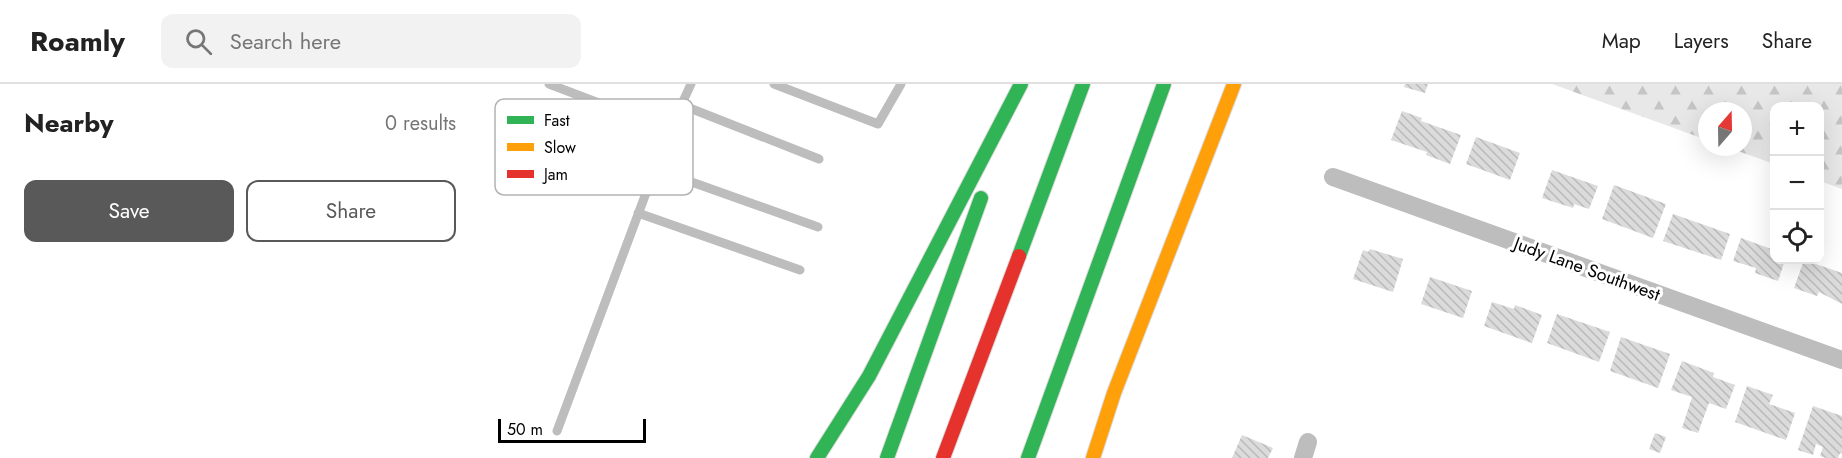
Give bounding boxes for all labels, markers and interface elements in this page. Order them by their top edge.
search box [161,14,581,68]
text: Roamly [30,21,125,62]
icon: search [182,25,215,58]
text: Search here [230,25,341,57]
text: Map [1602,26,1641,56]
text: Layers [1674,26,1729,56]
text: Share [1762,26,1812,56]
legend [495,99,693,195]
north arrow [1698,102,1752,156]
map controls [1770,102,1824,264]
button: + [1770,102,1824,156]
text: Nearby [24,104,113,142]
text: 0 results [385,109,456,138]
text: Fast [544,109,570,132]
text: Slow [544,136,576,159]
button: − [1770,156,1824,210]
text: Jam [542,163,568,186]
button: Save [24,180,234,242]
button: Share [246,180,456,242]
button: locate [1770,210,1824,264]
street label: Judy Lane Southwest [1508,230,1664,308]
scale bar [498,416,646,444]
text: 50 m [507,418,543,441]

